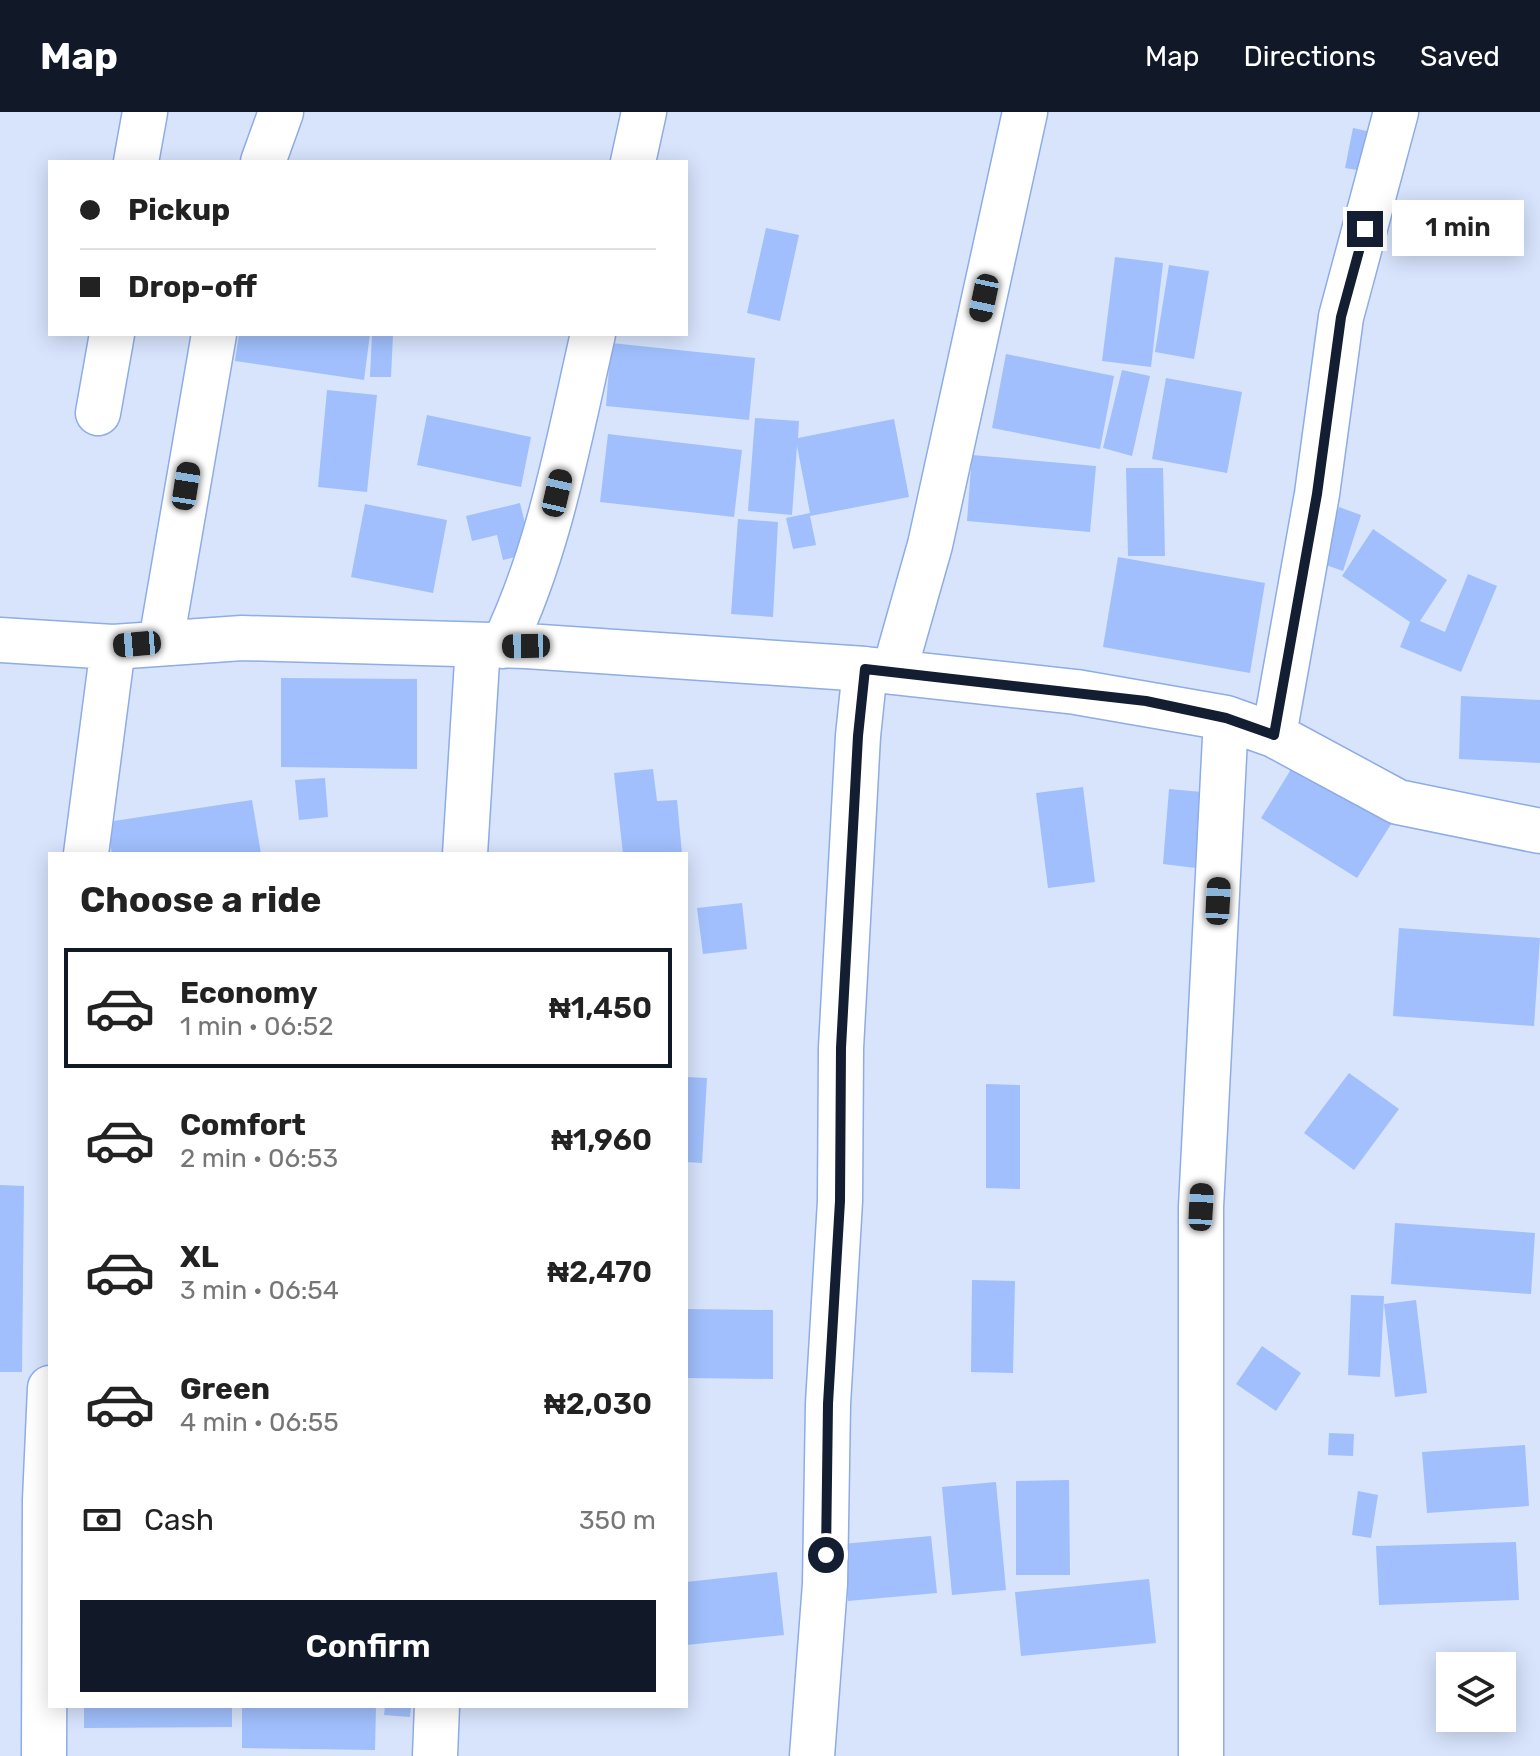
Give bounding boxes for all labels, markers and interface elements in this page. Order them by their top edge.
text: Map [40,33,118,79]
text: Map [1145,40,1199,73]
text: Directions [1243,40,1376,73]
text: Saved [1420,40,1500,73]
text: Pickup [128,192,230,228]
callout: 1 min [1393,201,1525,257]
route end [1347,211,1383,247]
text: 1 min [1425,212,1491,243]
text: Drop-off [128,269,257,305]
car [967,272,1001,324]
car [170,460,202,512]
car [540,467,574,519]
car [112,630,162,658]
car [502,634,550,658]
car [1205,876,1231,926]
text: Choose a ride [80,878,321,921]
icon: car [84,972,156,1044]
text: Economy [180,975,318,1011]
text: ₦1,450 [549,990,652,1026]
text: 1 min · 06:52 [180,1011,334,1042]
icon: car [84,1104,156,1176]
text: Comfort [180,1107,306,1143]
text: ₦1,960 [551,1122,652,1158]
text: 2 min · 06:53 [180,1143,338,1174]
car [1188,1182,1214,1232]
icon: car [84,1236,156,1308]
text: XL [180,1239,219,1275]
text: ₦2,470 [547,1254,652,1290]
text: 3 min · 06:54 [180,1275,339,1306]
icon: car [84,1368,156,1440]
text: Green [180,1371,270,1407]
text: ₦2,030 [544,1386,652,1422]
text: 4 min · 06:55 [180,1407,339,1438]
icon: cash [80,1498,124,1542]
text: Cash [144,1502,214,1538]
text: 350 m [579,1505,656,1536]
route start [808,1537,844,1573]
button: Confirm [80,1600,656,1692]
map controls [1436,1652,1516,1732]
button: layers [1436,1652,1516,1732]

